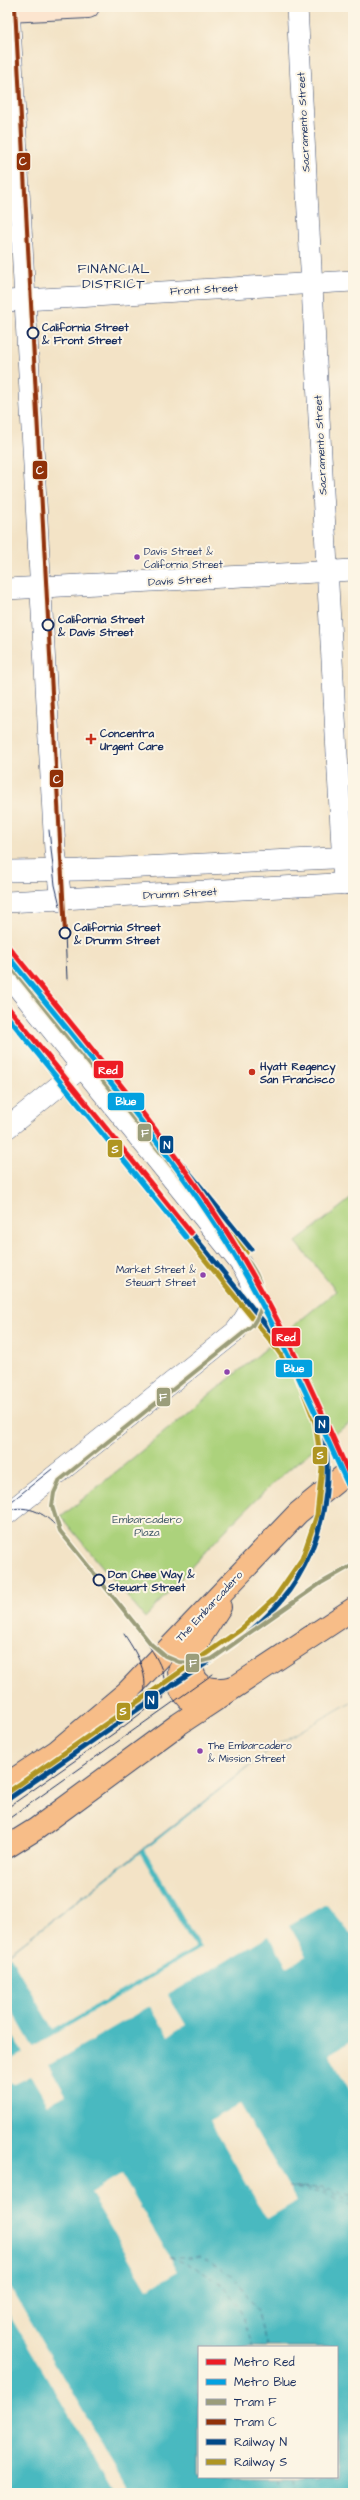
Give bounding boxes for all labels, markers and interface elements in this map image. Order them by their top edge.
street label: Sacramento Street [293,71,314,172]
line badge: C [16,152,31,171]
text: C [19,154,27,169]
district label: FINANCIAL DISTRICT [77,260,151,293]
street label: Front Street [170,280,239,299]
place label: California Street & Front Street [41,320,129,348]
marker: California Street & Front Street [26,326,40,340]
street label: Sacramento Street [310,394,331,495]
line badge: C [32,460,48,480]
text: C [36,463,44,478]
place label: Davis Street & California Street [144,545,223,572]
marker: Davis Street & California Street [132,552,142,562]
street label: Davis Street [148,571,213,590]
place label: California Street & Davis Street [57,612,145,640]
marker: California Street & Davis Street [41,618,55,632]
place label: Concentra Urgent Care [99,726,164,756]
marker: Concentra Urgent Care [85,733,97,745]
line badge: C [49,769,64,788]
text: C [53,772,61,787]
street label: Drumm Street [143,884,218,903]
place label: California Street & Drumm Street [73,920,161,948]
marker: California Street & Drumm Street [58,926,72,940]
place label: Hyatt Regency San Francisco [259,1059,336,1087]
line badge: Red [93,1060,124,1079]
text: Red [98,1063,118,1078]
marker: Hyatt Regency San Francisco [247,1067,257,1077]
line badge: Blue [107,1092,145,1111]
text: Blue [115,1094,137,1109]
line badge: F [137,1123,152,1142]
text: F [141,1126,149,1141]
line badge: N [159,1135,174,1154]
text: N [164,1138,171,1153]
line badge: S [107,1139,123,1158]
text: S [110,1142,119,1157]
place label: Market Street & Steuart Street [116,1263,196,1290]
marker: Market Street & Steuart Street [198,1270,208,1280]
line badge: Red [271,1327,301,1347]
text: Red [276,1330,296,1345]
line badge: Blue [275,1359,313,1378]
text: Blue [283,1361,305,1376]
unlabelled marker [222,1367,232,1377]
line badge: F [156,1387,171,1407]
text: F [159,1390,167,1405]
line badge: N [314,1415,330,1434]
text: N [319,1417,326,1432]
line badge: S [312,1446,328,1465]
text: S [315,1448,324,1463]
park label: Embarcadero Plaza [112,1512,182,1540]
place label: Don Chee Way & Steuart Street [107,1567,195,1595]
street label: The Embarcadero [173,1567,247,1645]
marker: Don Chee Way & Steuart Street [92,1573,106,1587]
line badge: F [185,1653,200,1673]
text: F [189,1656,197,1671]
line badge: N [144,1690,159,1710]
text: N [148,1693,155,1708]
line badge: S [116,1702,131,1721]
text: S [118,1704,127,1719]
place label: The Embarcadero & Mission Street [208,1739,292,1766]
marker: The Embarcadero & Mission Street [195,1746,205,1756]
legend [198,2346,338,2478]
text: Metro Red [234,2354,295,2371]
text: Metro Blue [234,2374,297,2391]
text: Tram F [234,2394,277,2411]
text: Tram C [234,2414,277,2431]
text: Railway N [234,2434,288,2452]
text: Railway S [234,2454,288,2472]

